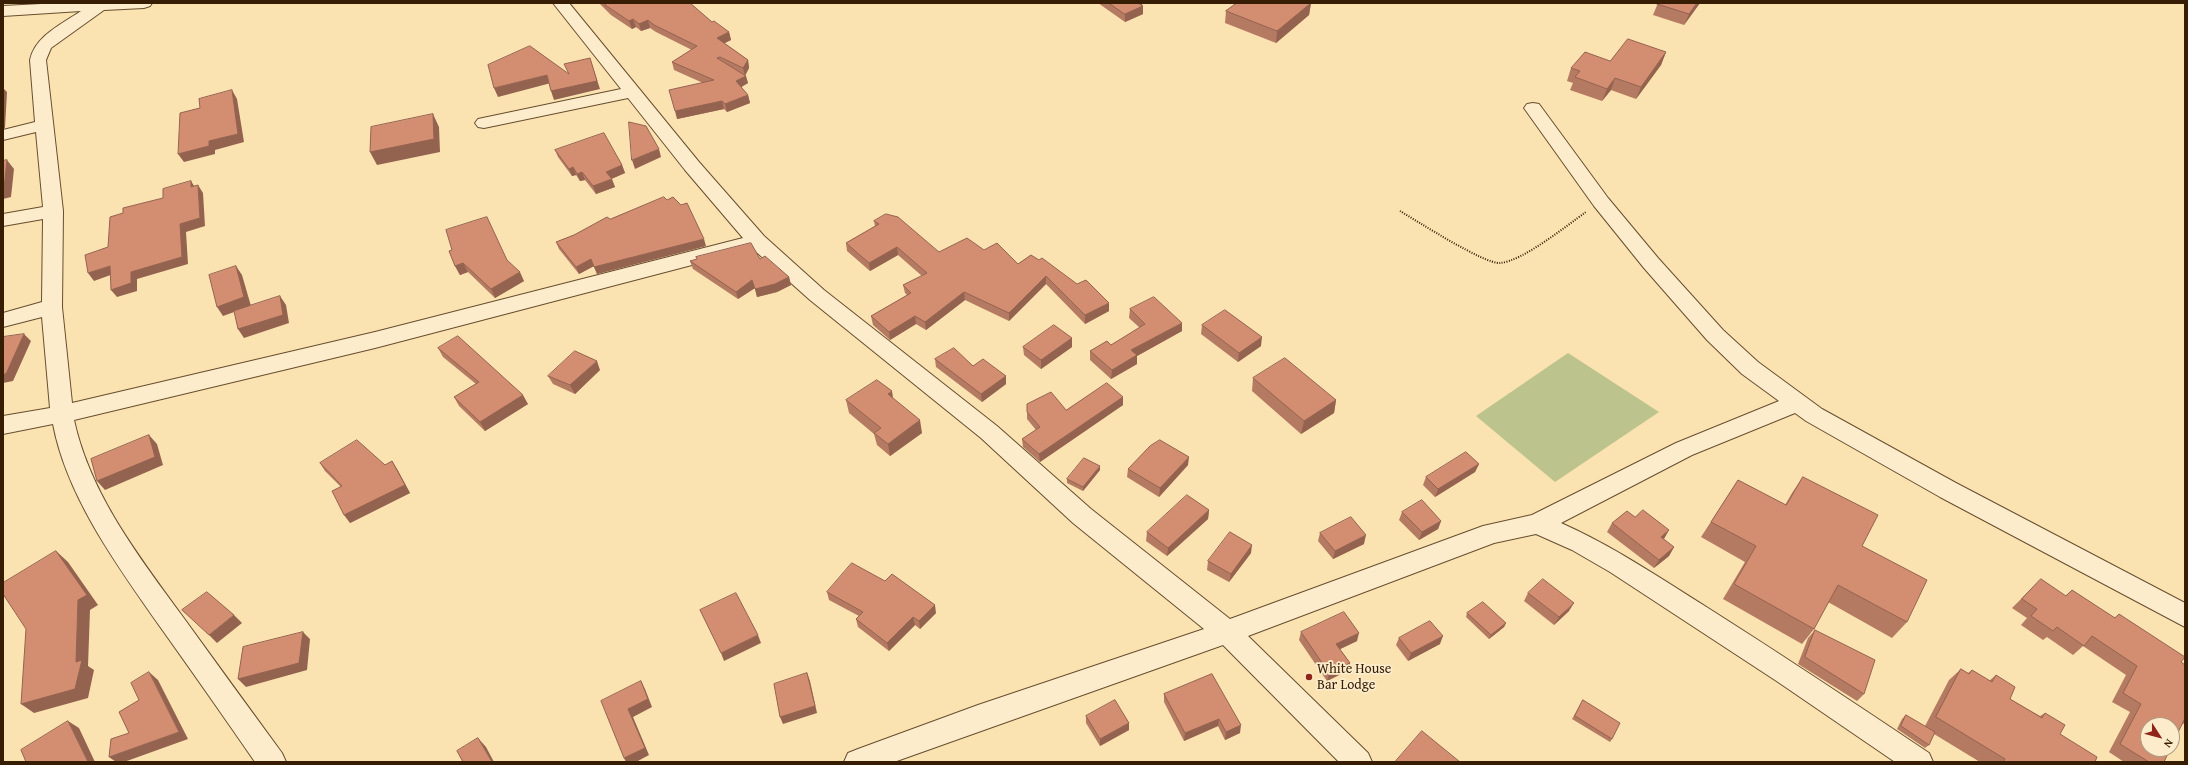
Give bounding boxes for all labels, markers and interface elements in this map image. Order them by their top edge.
place label: White House Bar Lodge [1317,661,1391,694]
marker: White House Bar Lodge [1304,672,1314,682]
north arrow [2140,717,2180,757]
text: N [2160,736,2178,751]

